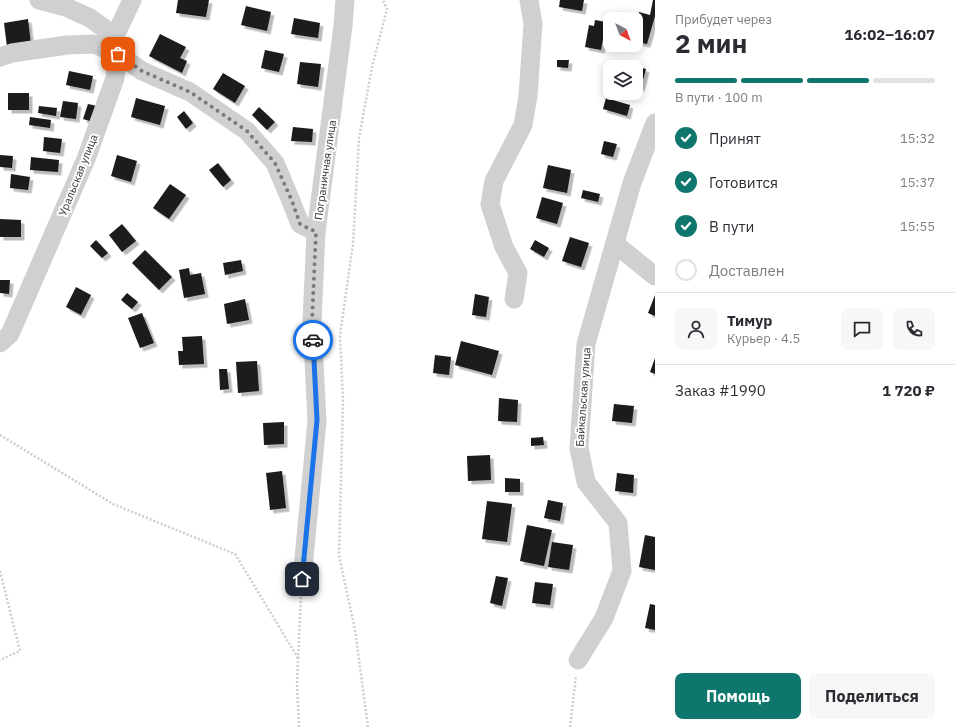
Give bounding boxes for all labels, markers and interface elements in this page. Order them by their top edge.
text: Прибудет через [675,11,772,28]
north arrow [603,12,643,52]
map controls [603,12,643,100]
text: 16:02–16:07 [844,25,935,44]
text: 2 мин [675,26,747,60]
pin [101,37,135,71]
icon: bag [107,43,129,65]
button: layers [603,60,643,100]
text: В пути · 100 m [675,89,763,106]
street label: Пограничная улица [311,119,339,221]
icon: check [675,127,697,149]
text: Принят [709,129,761,148]
text: 15:32 [900,130,935,147]
street label: Уральская улица [55,132,101,218]
icon: check [675,171,697,193]
text: Готовится [709,173,778,192]
text: 15:37 [900,174,935,191]
icon: check [675,215,697,237]
text: В пути [709,217,754,236]
text: 15:55 [900,218,935,235]
text: Доставлен [709,261,785,280]
button: person [675,308,717,350]
button: chat [841,308,883,350]
button: phone [893,308,935,350]
text: Тимур [727,311,772,330]
courier [293,320,333,360]
icon: car [302,329,324,351]
text: Курьер · 4.5 [727,330,800,347]
street label: Байкальская улица [573,347,593,447]
text: Заказ #1990 [675,381,766,400]
text: 1 720 ₽ [882,381,935,400]
pin [285,562,319,596]
icon: home [291,568,313,590]
button: Помощь [675,673,801,719]
button: Поделиться [809,673,935,719]

